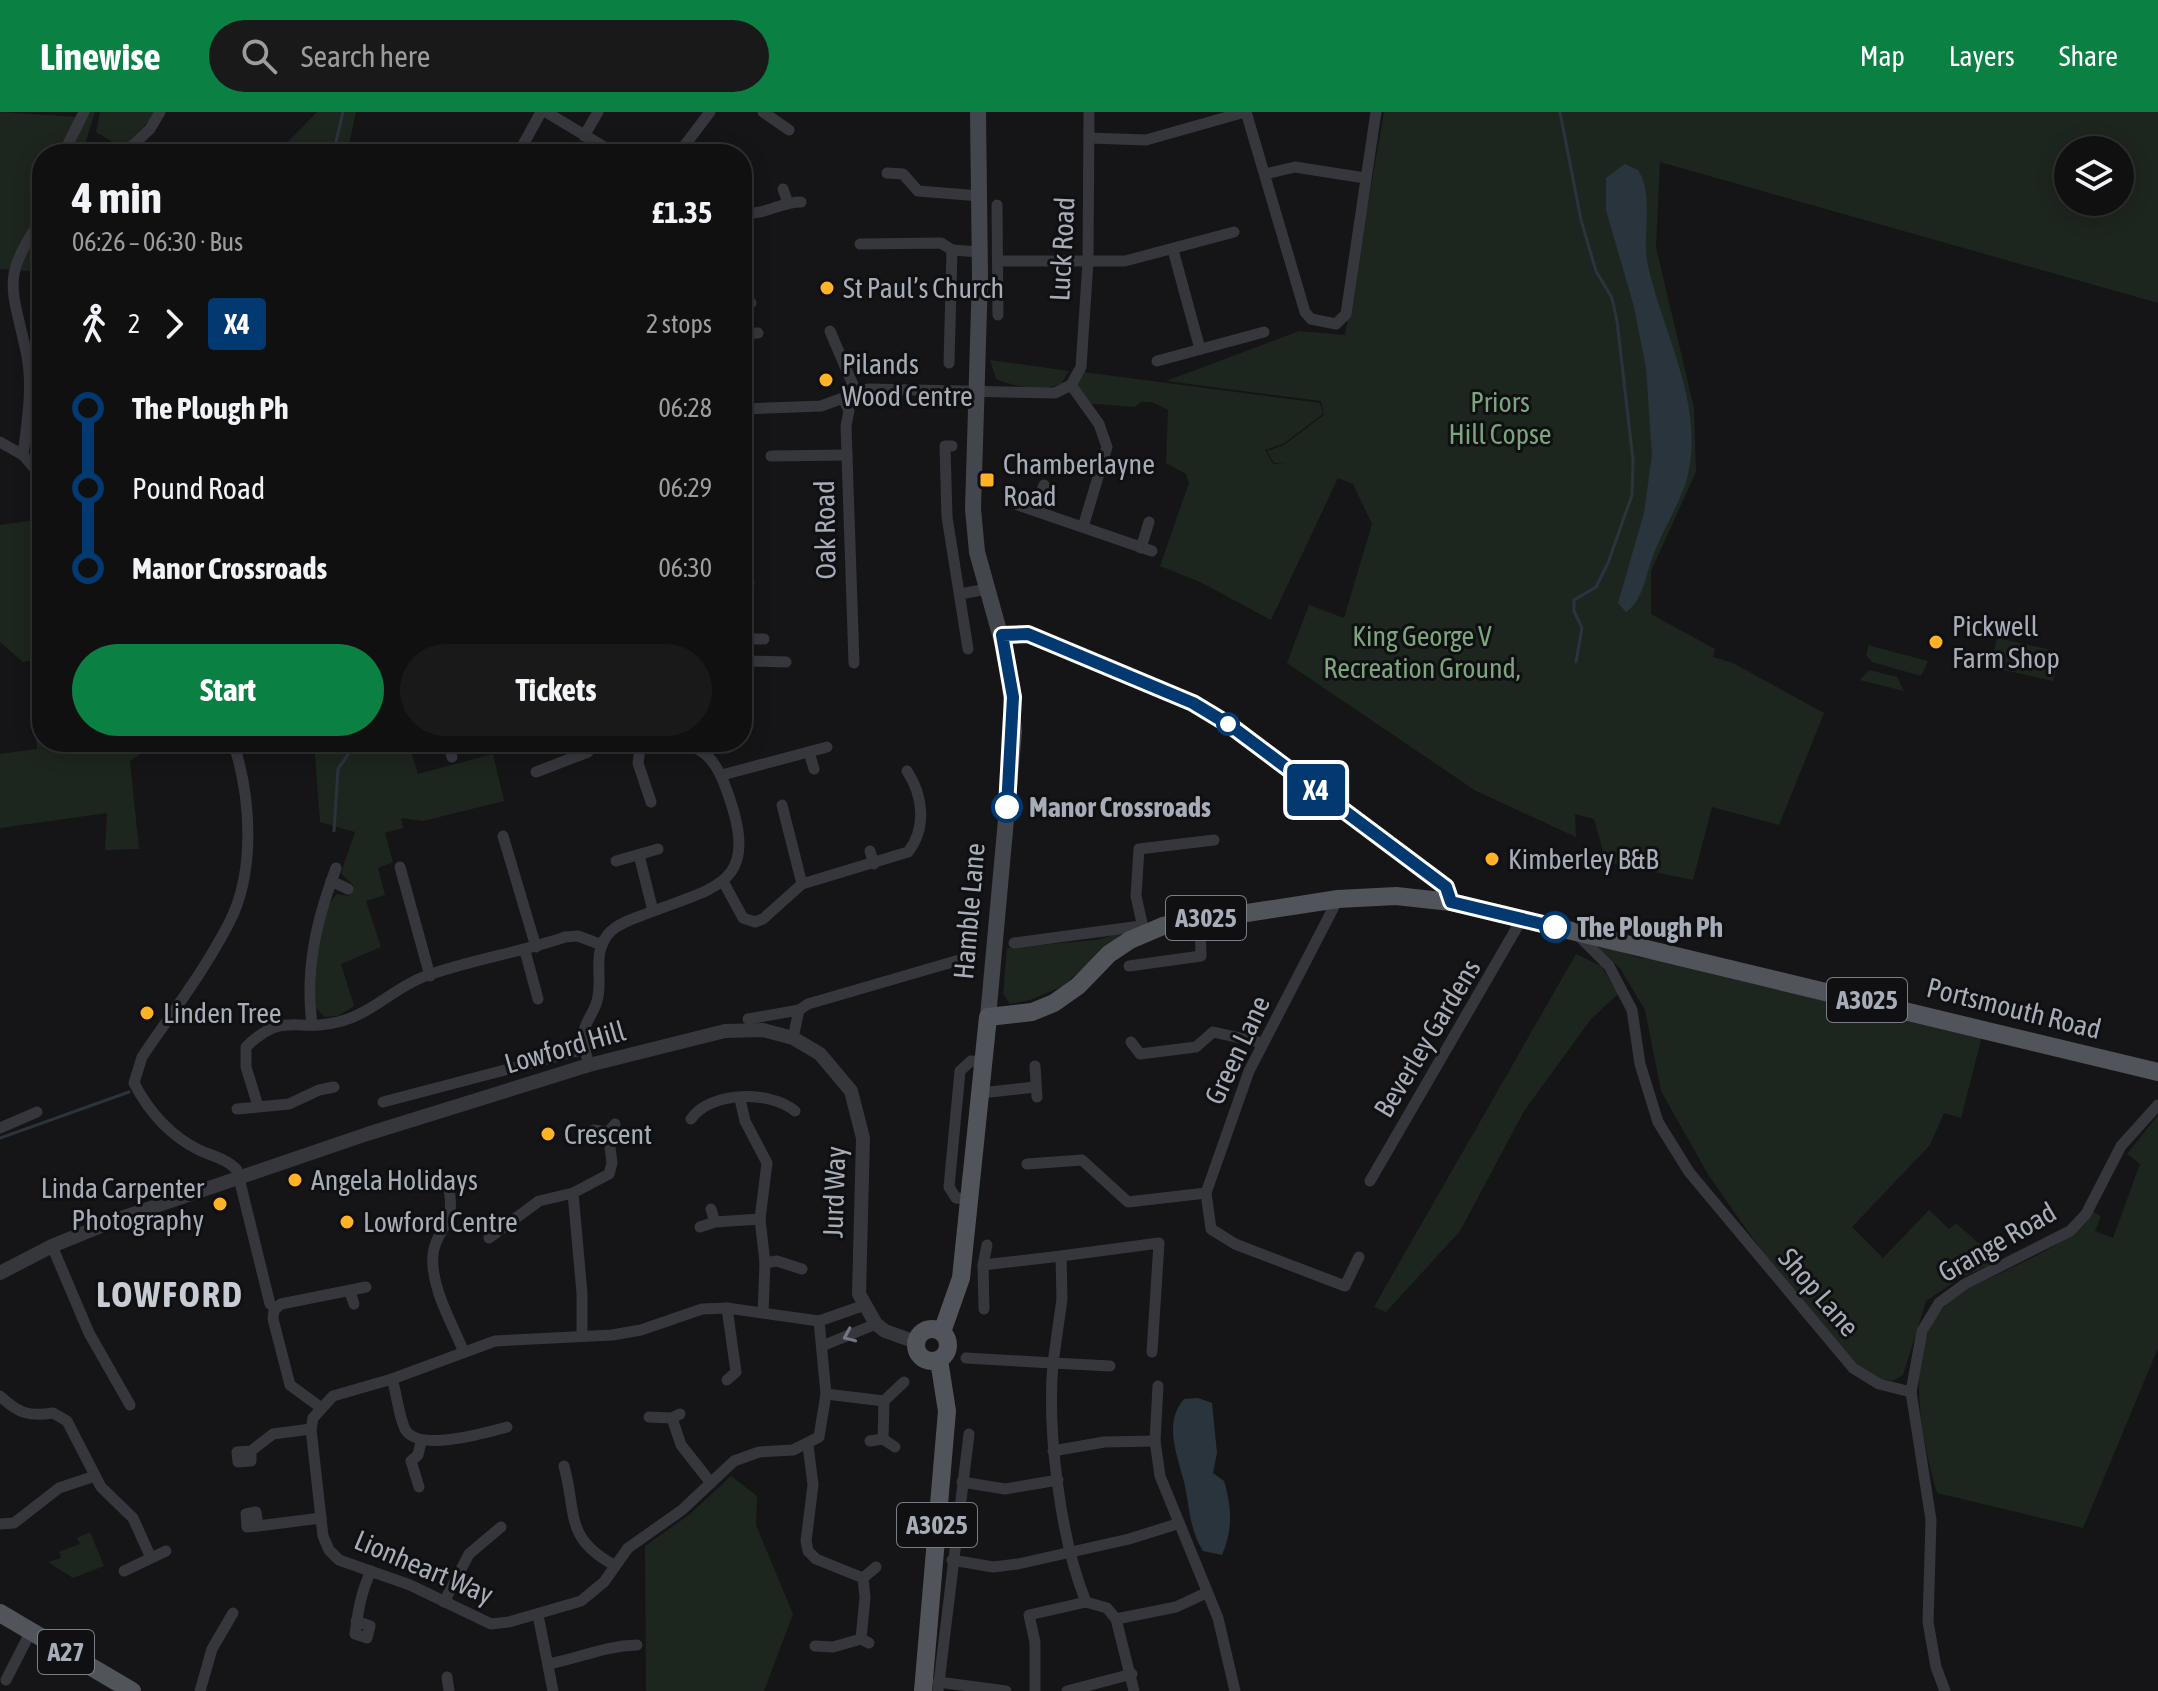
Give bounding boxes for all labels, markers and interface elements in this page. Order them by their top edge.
search box [209,20,769,92]
icon: search [237,34,281,78]
text: Linewise [40,35,161,78]
text: Search here [301,39,430,73]
text: Map [1860,40,1905,72]
text: Layers [1949,40,2015,72]
text: Share [2059,40,2118,72]
map controls [2054,136,2134,216]
button: layers [2054,136,2134,216]
text: 4 min [72,172,162,222]
text: £1.35 [652,195,712,229]
street label: Luck Road [1043,196,1081,302]
text: 06:26 – 06:30 · Bus [72,227,243,257]
place label: St Paul’s Church [843,272,1004,304]
marker: St Paul’s Church [818,279,836,297]
icon: walk [72,302,116,346]
icon: forward [152,302,196,346]
text: X4 [224,308,250,340]
text: 2 [128,309,140,339]
text: 2 stops [646,309,712,339]
place label: Pilands Wood Centre [842,348,973,412]
marker: Pilands Wood Centre [817,371,835,389]
park label: Priors Hill Copse [1448,386,1552,450]
text: The Plough Ph [132,391,289,425]
text: 06:28 [658,393,712,423]
place label: Chamberlayne Road [1003,448,1155,512]
text: Pound Road [132,471,265,505]
marker: Chamberlayne Road [978,471,996,489]
text: 06:29 [658,473,712,503]
street label: Oak Road [808,480,842,580]
text: Manor Crossroads [132,551,327,585]
text: 06:30 [658,553,712,583]
place label: Pickwell Farm Shop [1952,610,2060,674]
park label: King George V Recreation Ground, [1323,620,1521,684]
marker: Pickwell Farm Shop [1927,633,1945,651]
button: Start [72,644,384,736]
button: Tickets [400,644,712,736]
unlabelled marker [1217,713,1239,735]
line badge: X4 [1280,764,1352,816]
text: X4 [1303,774,1329,806]
place label: Manor Crossroads [1029,791,1211,823]
marker: Manor Crossroads [992,792,1022,822]
street label: Hamble Lane [947,842,991,980]
place label: Kimberley B&B [1508,843,1659,875]
marker: Kimberley B&B [1483,850,1501,868]
road number: A3025 [1166,896,1246,940]
place label: The Plough Ph [1577,911,1723,943]
marker: The Plough Ph [1540,912,1570,942]
street label: Beverley Gardens [1367,953,1487,1123]
street label: Portsmouth Road [1924,971,2104,1045]
road number: A3025 [1827,978,1907,1022]
street label: Green Lane [1198,991,1276,1109]
place label: Linden Tree [163,997,281,1029]
marker: Linden Tree [138,1004,156,1022]
street label: Lowford Hill [501,1014,630,1080]
place label: Crescent [564,1118,652,1150]
marker: Crescent [539,1125,557,1143]
street label: Jurd Way [816,1146,852,1238]
place label: Angela Holidays [311,1164,478,1196]
marker: Angela Holidays [286,1171,304,1189]
place label: Linda Carpenter Photography [41,1172,205,1236]
marker: Linda Carpenter Photography [211,1195,229,1213]
street label: Grange Road [1932,1195,2062,1289]
place label: Lowford Centre [363,1206,518,1238]
marker: Lowford Centre [338,1213,356,1231]
street label: Shop Lane [1772,1242,1866,1342]
district label: LOWFORD [96,1273,244,1315]
one-way arrow [843,1326,857,1342]
road number: A3025 [897,1503,977,1547]
street label: Lionheart Way [350,1524,498,1610]
road number: A27 [38,1630,94,1674]

